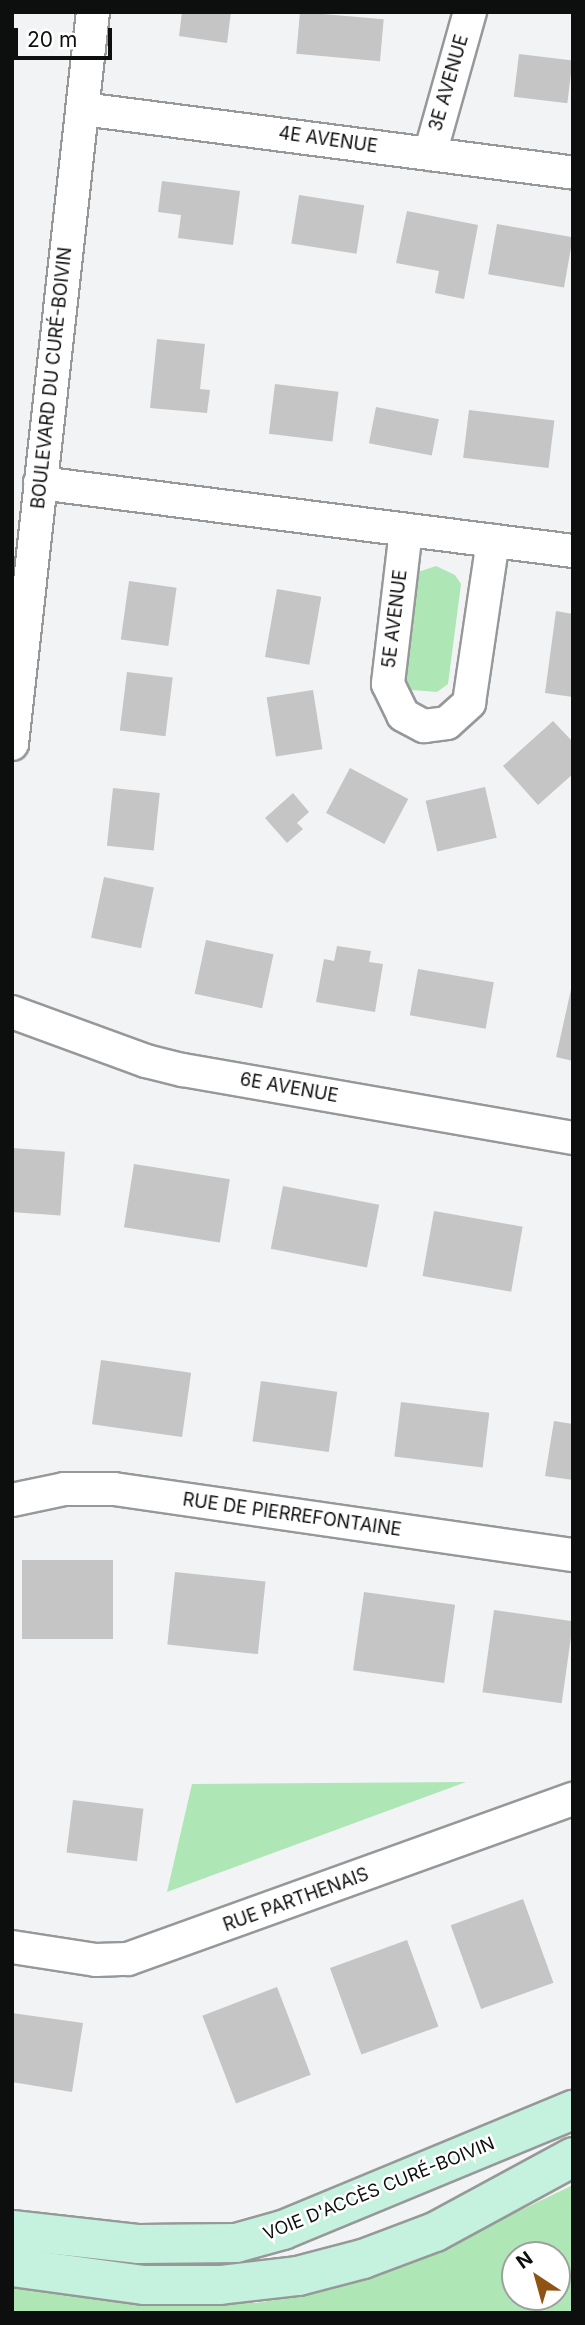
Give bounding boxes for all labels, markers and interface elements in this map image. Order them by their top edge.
scale bar [18,14,116,58]
text: 20 m [27,27,77,52]
street label: 3E AVENUE [425,32,473,134]
street label: 4E AVENUE [277,122,379,158]
street label: BOULEVARD DU CURÉ-BOIVIN [28,246,76,510]
street label: 5E AVENUE [378,569,412,669]
street label: 6E AVENUE [238,1069,340,1107]
street label: RUE DE PIERREFONTAINE [181,1489,403,1541]
street label: RUE PARTHENAIS [220,1864,372,1936]
street label: VOIE D'ACCÈS CURÉ-BOIVIN [260,2133,498,2245]
north arrow [501,2241,571,2311]
text: N [512,2247,537,2274]

